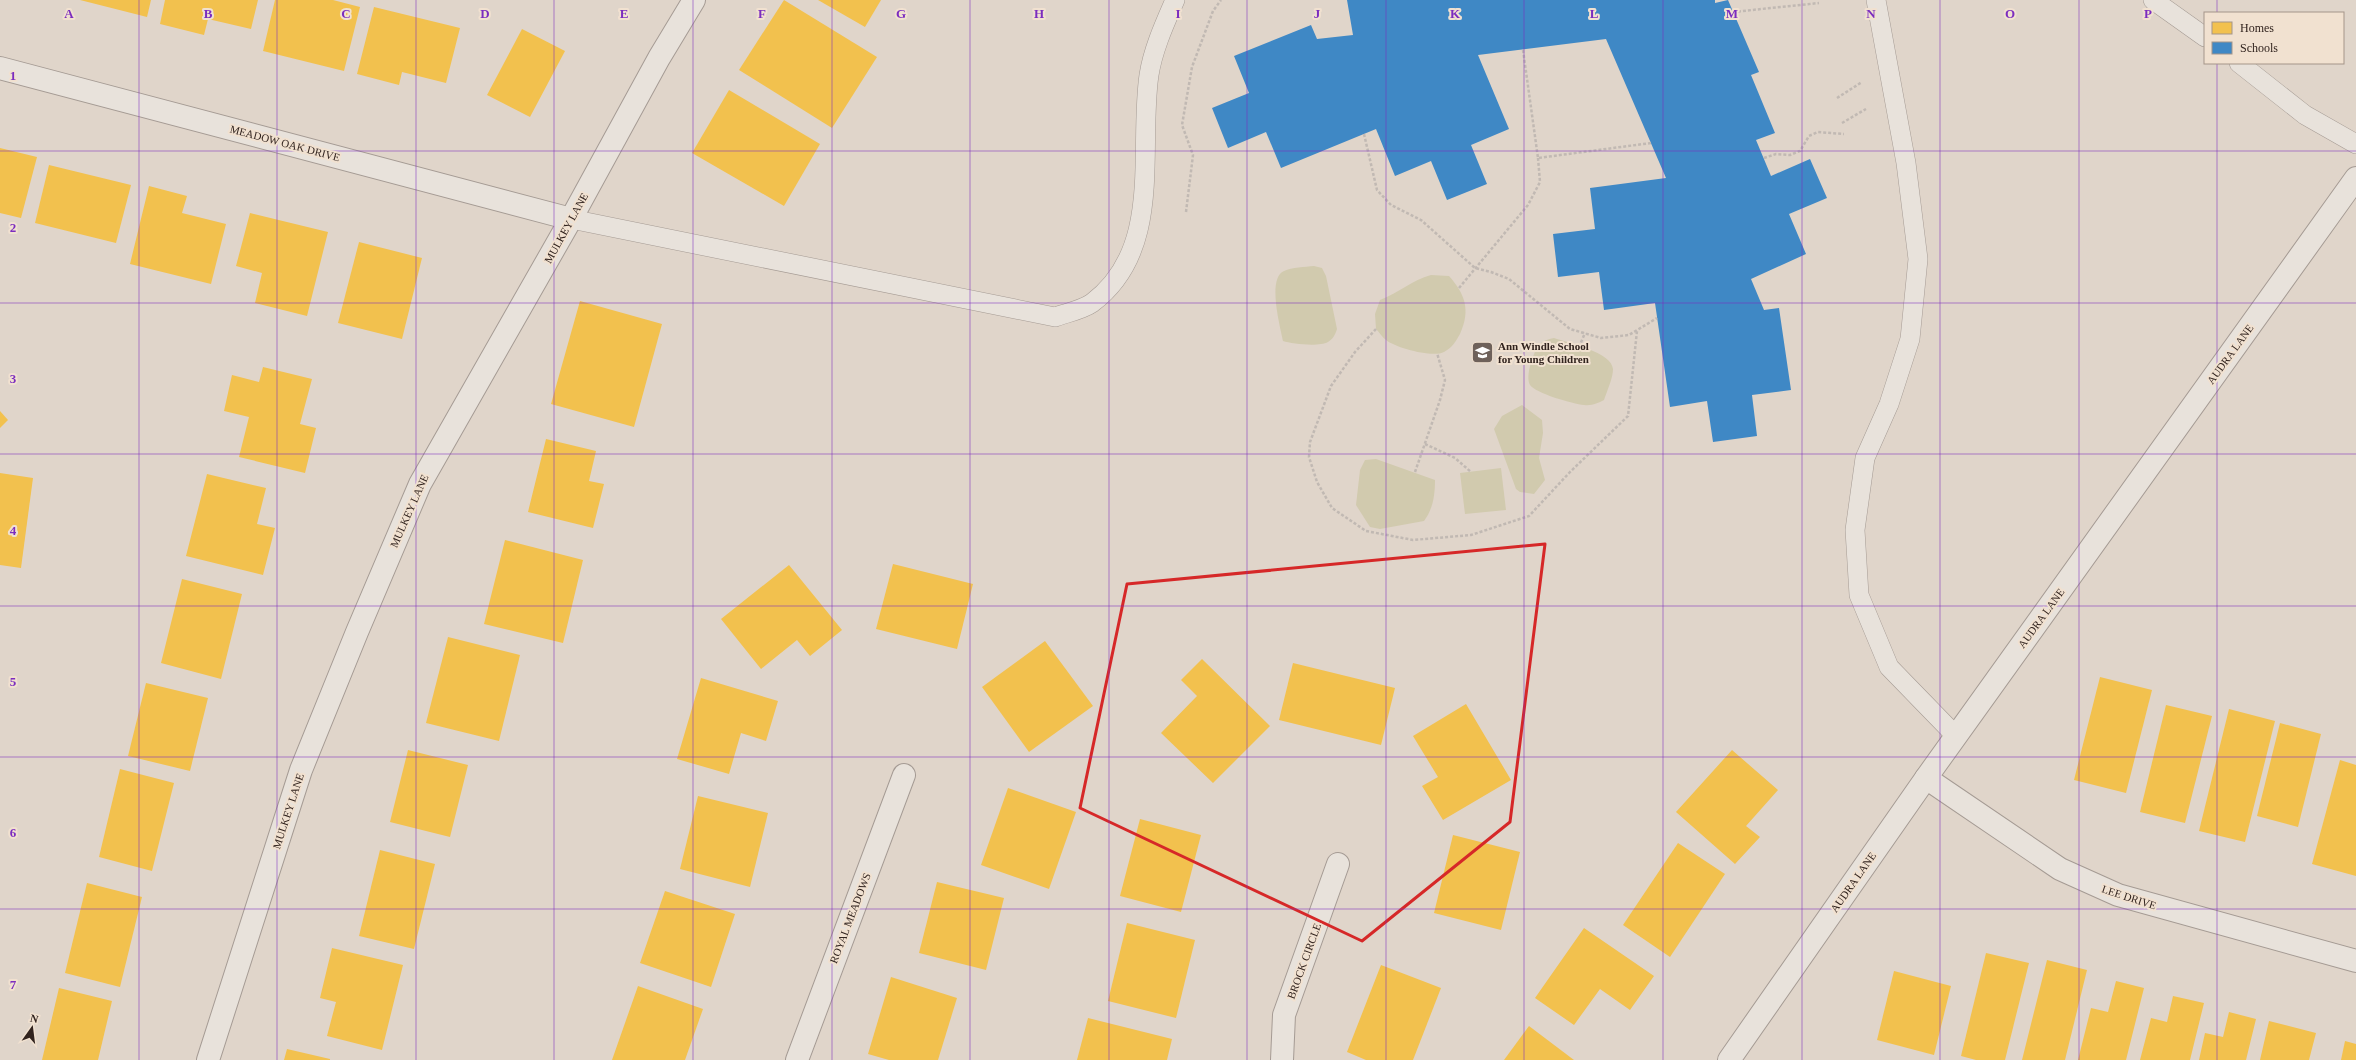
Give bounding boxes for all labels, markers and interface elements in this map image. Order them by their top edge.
text: A [64,6,74,21]
text: B [204,6,213,21]
text: C [341,6,351,21]
text: D [480,6,490,21]
text: E [620,6,628,21]
text: F [758,6,766,21]
text: G [896,6,906,21]
text: H [1034,6,1044,21]
text: I [1175,6,1181,21]
text: J [1314,6,1321,21]
text: K [1450,6,1461,21]
text: L [1590,6,1599,21]
text: M [1726,6,1738,21]
text: N [1866,6,1876,21]
text: O [2005,6,2015,21]
text: P [2144,6,2152,21]
legend [2204,12,2344,64]
text: Homes [2240,21,2274,35]
text: Schools [2240,41,2278,55]
text: 1 [10,68,16,83]
street label: MEADOW OAK DRIVE [229,123,342,164]
street label: MULKEY LANE [542,190,590,265]
text: 2 [10,220,16,235]
street label: AUDRA LANE [2204,322,2256,386]
school or university icon: Ann Windle School for Young Children [1469,339,1495,365]
place label: Ann Windle School for Young Children [1498,340,1589,365]
text: 3 [10,371,17,386]
street label: MULKEY LANE [388,472,431,549]
text: 4 [10,523,17,538]
street label: AUDRA LANE [2015,586,2067,650]
text: 5 [10,674,17,689]
street label: MULKEY LANE [270,771,306,850]
text: 6 [10,825,17,840]
street label: AUDRA LANE [1828,849,1878,914]
street label: ROYAL MEADOWS [827,871,873,965]
street label: LEE DRIVE [2100,883,2158,912]
street label: BROCK CIRCLE [1285,921,1323,1001]
text: 7 [10,977,17,992]
north arrow [12,1008,52,1048]
text: N [29,1012,40,1025]

